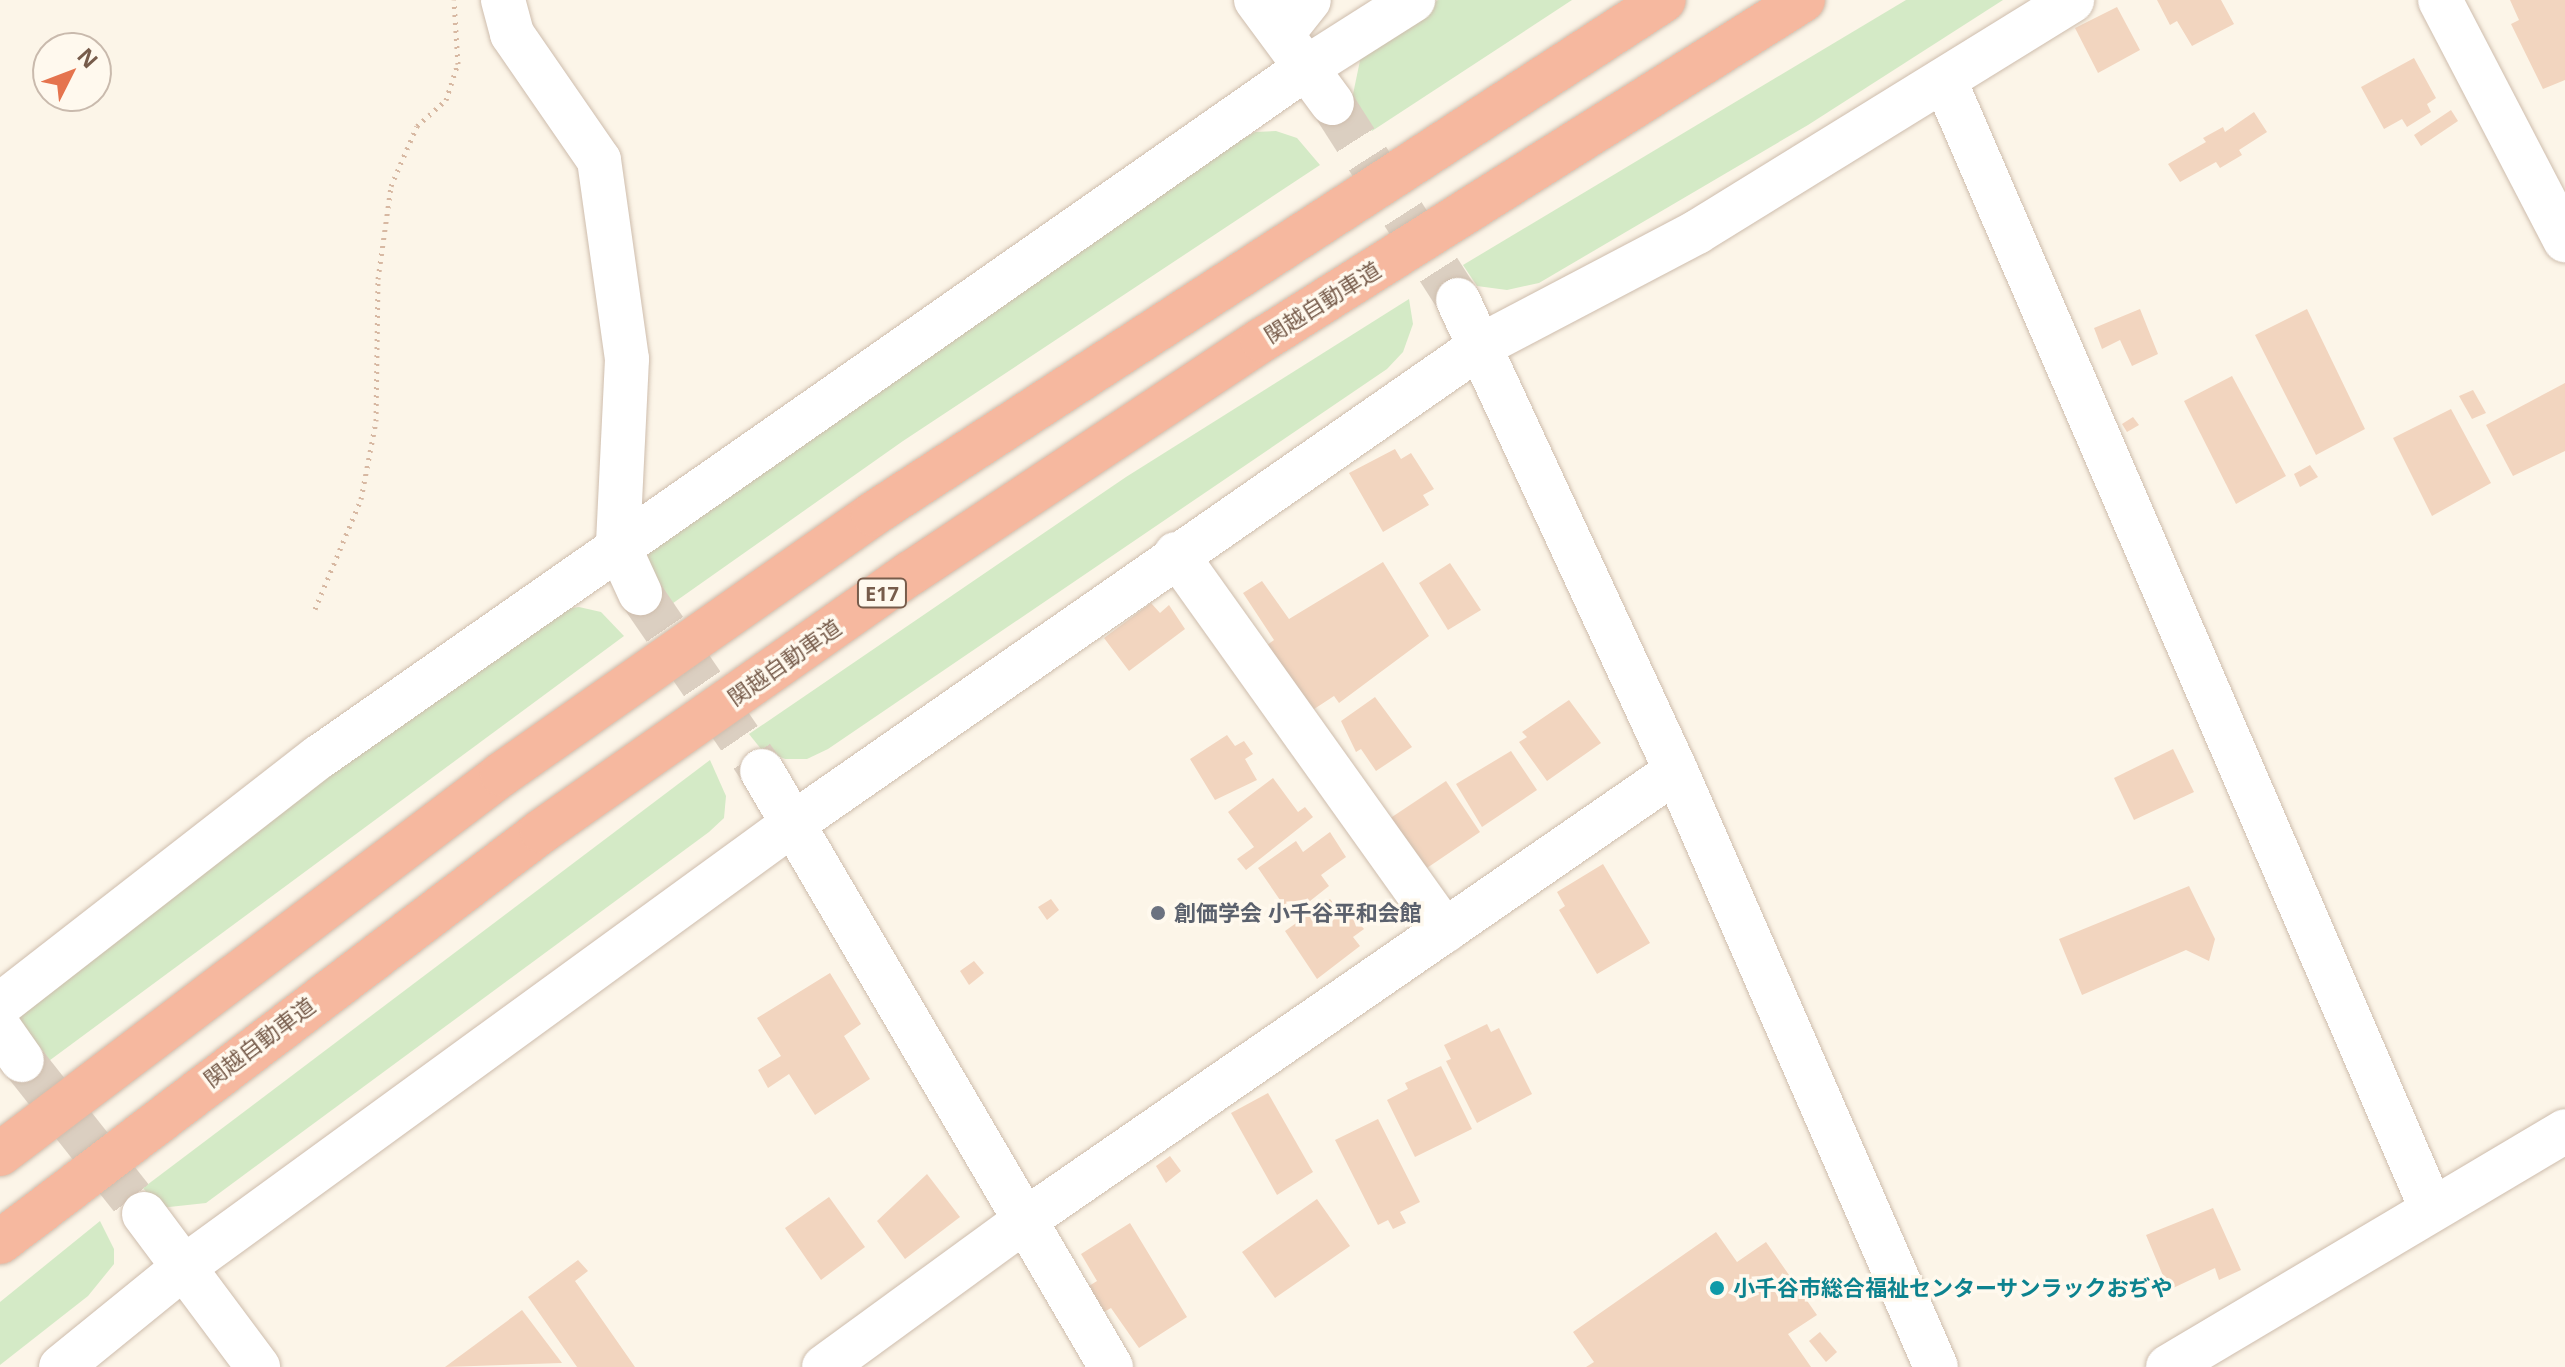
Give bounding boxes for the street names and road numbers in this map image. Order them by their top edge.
street label: 関越自動車道 [1259,256,1385,348]
road number: E17 [856,577,908,609]
street label: 関越自動車道 [722,613,846,711]
street label: 関越自動車道 [198,992,320,1092]

